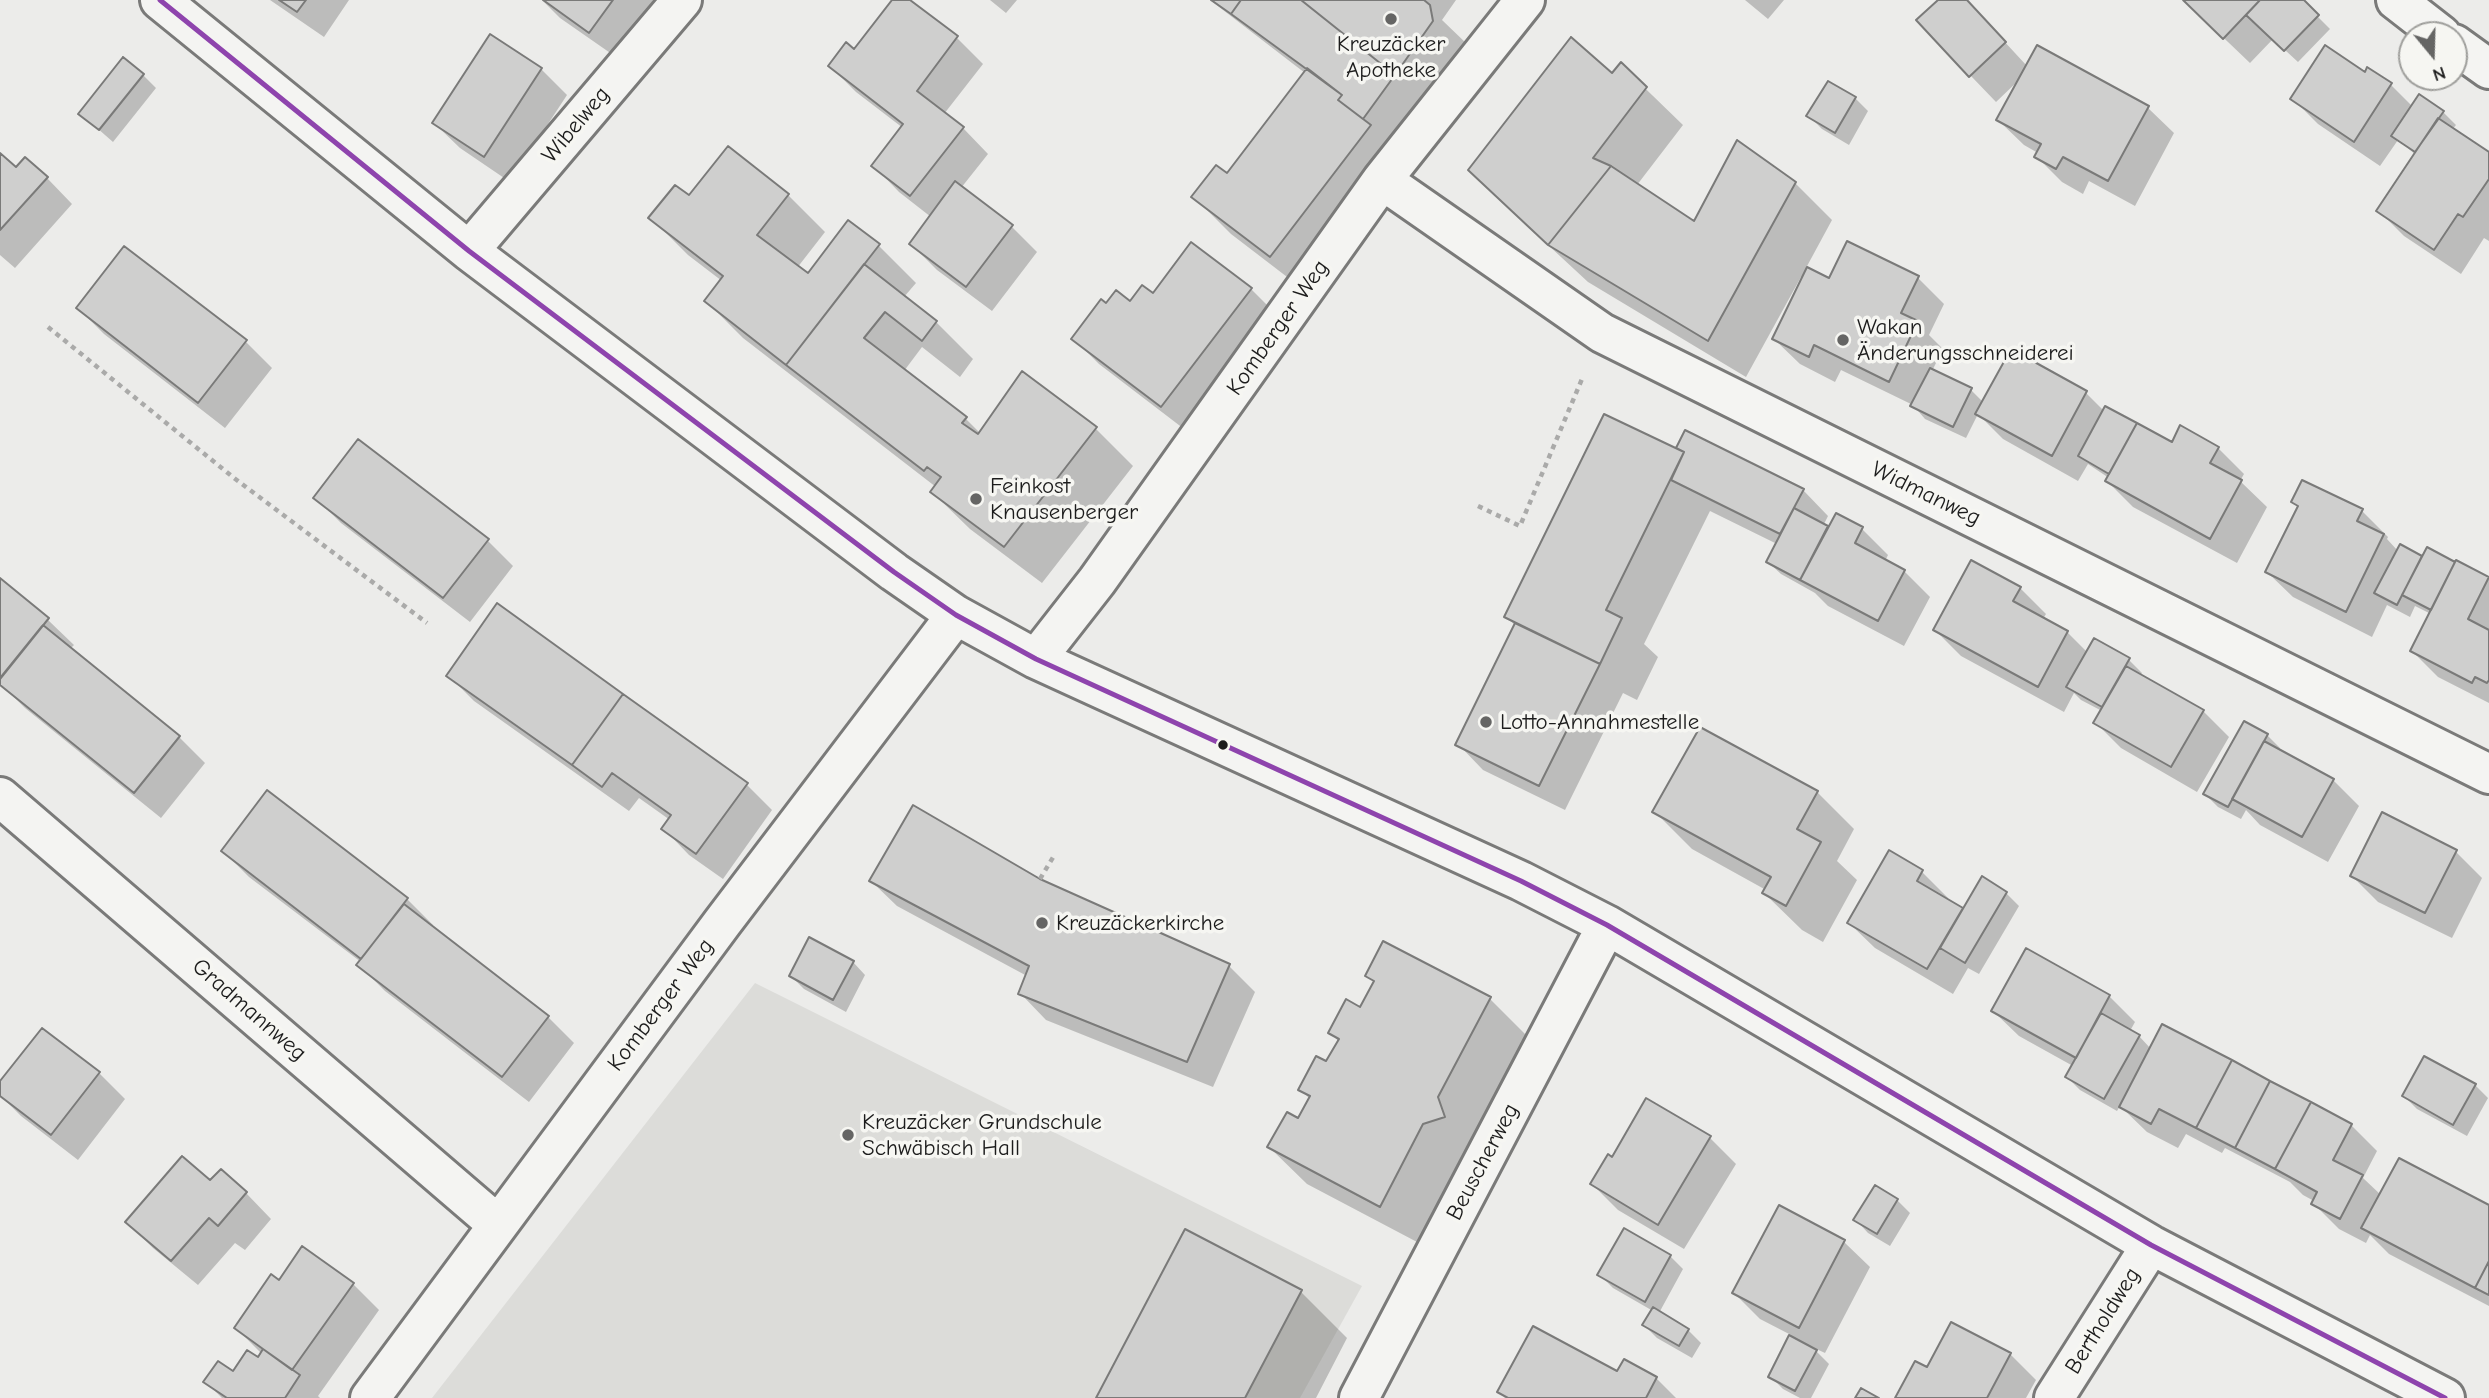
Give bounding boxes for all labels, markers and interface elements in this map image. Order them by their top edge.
marker: Kreuzäcker Apotheke [1383,11,1399,27]
north arrow [2398,21,2468,91]
place label: Kreuzäcker Apotheke [1337,30,1445,84]
text: N [2430,62,2449,86]
street label: Wibelweg [536,81,616,169]
street label: Komberger Weg [1221,255,1335,401]
place label: Wakan Änderungsschneiderei [1857,313,2074,367]
marker: Wakan Änderungsschneiderei [1835,332,1851,348]
street label: Widmanweg [1867,456,1985,532]
place label: Feinkost Knausenberger [990,472,1138,526]
marker: Feinkost Knausenberger [968,491,984,507]
place label: Lotto-Annahmestelle [1500,708,1699,736]
marker: Lotto-Annahmestelle [1478,714,1494,730]
unlabelled marker [1216,738,1230,752]
place label: Kreuzäckerkirche [1056,909,1224,937]
marker: Kreuzäckerkirche [1034,915,1050,931]
street label: Komberger Weg [602,933,720,1077]
street label: Gradmannweg [186,953,312,1067]
street label: Beuscherweg [1441,1099,1525,1225]
place label: Kreuzäcker Grundschule Schwäbisch Hall [862,1108,1102,1162]
marker: Kreuzäcker Grundschule Schwäbisch Hall [840,1127,856,1143]
street label: Bertholdweg [2059,1263,2147,1379]

